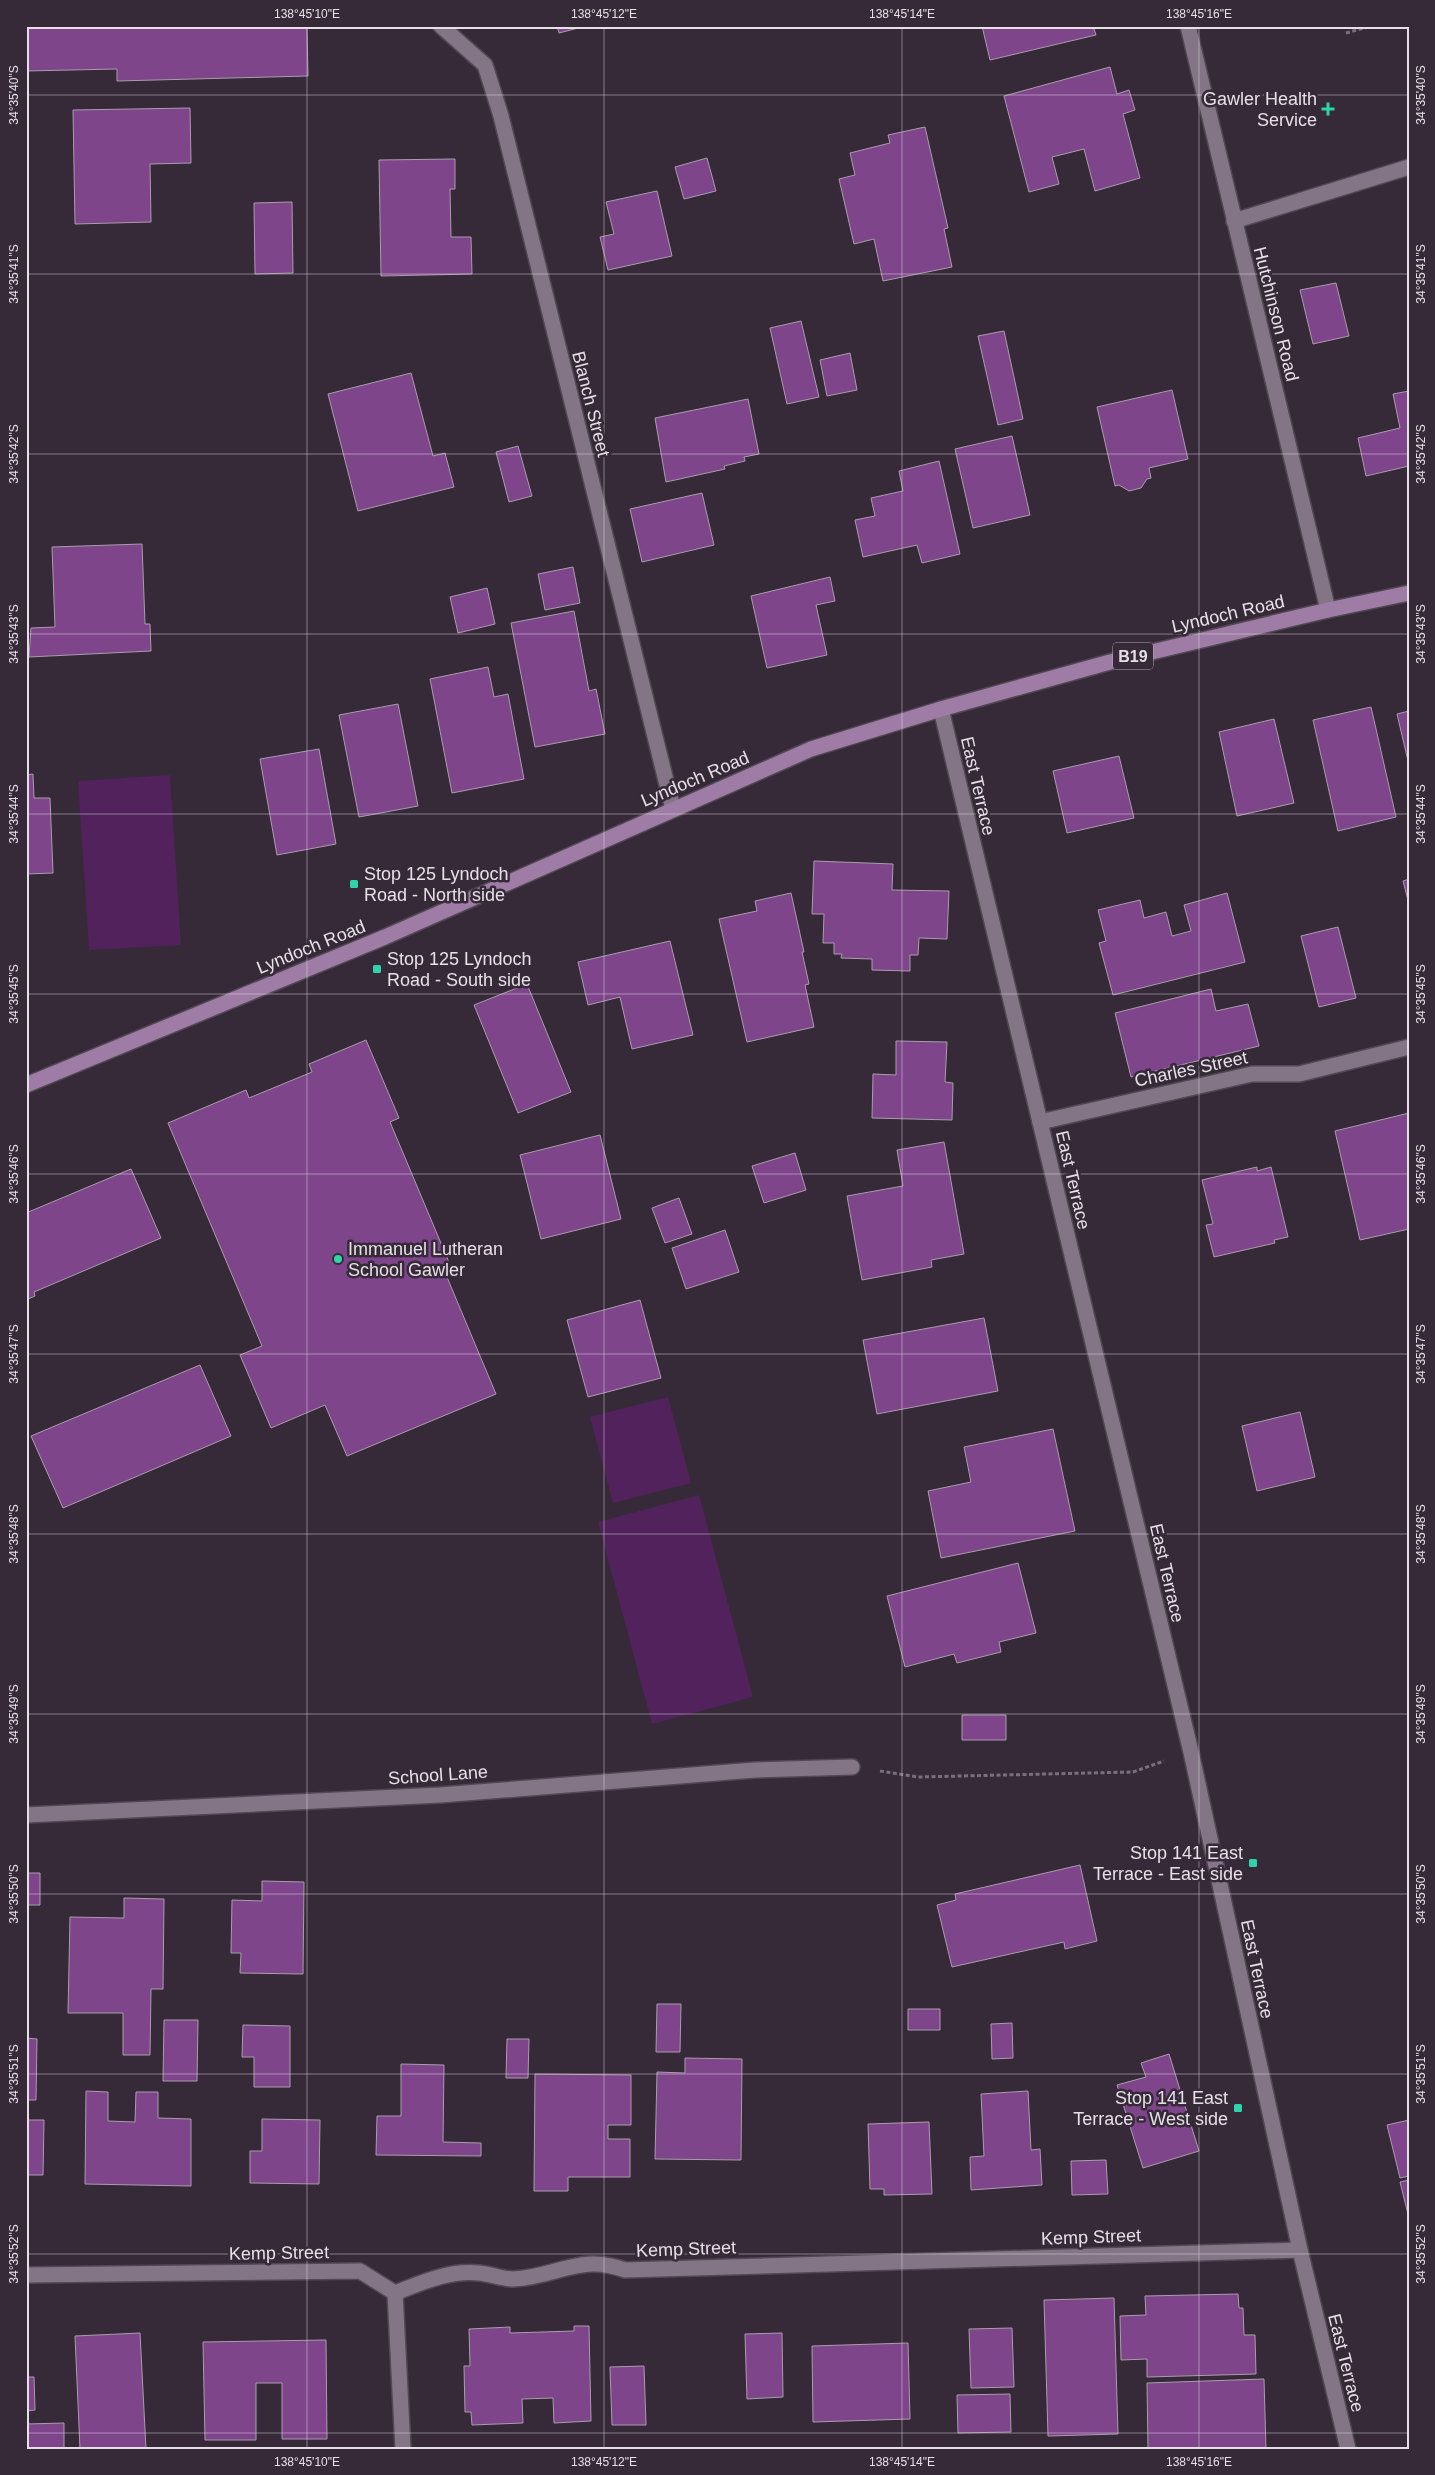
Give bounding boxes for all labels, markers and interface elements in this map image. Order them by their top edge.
text: 138°45'10"E [274,7,340,21]
text: 138°45'12"E [571,7,637,21]
text: 138°45'14"E [869,7,935,21]
text: 138°45'16"E [1166,7,1232,21]
text: 34°35'40"S [7,65,21,125]
text: 34°35'40"S [1414,65,1428,125]
place label: Gawler Health Service [1203,89,1317,130]
marker: Gawler Health Service [1321,102,1335,116]
text: 34°35'41"S [7,244,21,304]
text: 34°35'41"S [1414,244,1428,304]
street label: Hutchinson Road [1250,245,1302,383]
street label: Blanch Street [568,349,614,459]
text: 34°35'42"S [7,424,21,484]
text: 34°35'42"S [1414,424,1428,484]
street label: Lyndoch Road [1170,591,1286,637]
text: 34°35'43"S [7,604,21,664]
text: 34°35'43"S [1414,604,1428,664]
road number: B19 [1113,642,1153,669]
street label: East Terrace [957,735,999,837]
street label: Lyndoch Road [638,747,752,811]
text: 34°35'44"S [7,784,21,844]
text: 34°35'44"S [1414,784,1428,844]
place label: Stop 125 Lyndoch Road - North side [364,864,508,905]
marker: Stop 125 Lyndoch Road - North side [348,878,360,890]
street label: Lyndoch Road [254,916,368,978]
place label: Stop 125 Lyndoch Road - South side [387,949,531,990]
marker: Stop 125 Lyndoch Road - South side [371,963,383,975]
text: 34°35'45"S [7,964,21,1024]
text: 34°35'45"S [1414,964,1428,1024]
street label: Charles Street [1133,1047,1249,1091]
street label: East Terrace [1052,1129,1094,1231]
text: 34°35'46"S [7,1144,21,1204]
text: 34°35'46"S [1414,1144,1428,1204]
place label: Immanuel Lutheran School Gawler [348,1239,503,1280]
marker: Immanuel Lutheran School Gawler [332,1253,344,1265]
text: 34°35'47"S [7,1324,21,1384]
text: 34°35'47"S [1414,1324,1428,1384]
text: 34°35'48"S [7,1504,21,1564]
text: 34°35'48"S [1414,1504,1428,1564]
street label: East Terrace [1146,1522,1188,1624]
text: 34°35'49"S [7,1684,21,1744]
text: 34°35'49"S [1414,1684,1428,1744]
street label: School Lane [387,1762,489,1788]
place label: Stop 141 East Terrace - East side [1093,1843,1243,1884]
marker: Stop 141 East Terrace - East side [1247,1857,1259,1869]
text: 34°35'50"S [7,1864,21,1924]
text: 34°35'50"S [1414,1864,1428,1924]
street label: East Terrace [1237,1918,1277,2020]
text: 34°35'51"S [7,2044,21,2104]
text: 34°35'51"S [1414,2044,1428,2104]
place label: Stop 141 East Terrace - West side [1073,2088,1228,2129]
marker: Stop 141 East Terrace - West side [1232,2102,1244,2114]
text: 34°35'52"S [7,2224,21,2284]
text: 34°35'52"S [1414,2224,1428,2284]
street label: Kemp Street [1041,2225,1141,2249]
street label: Kemp Street [636,2237,736,2261]
street label: Kemp Street [229,2242,329,2264]
street label: East Terrace [1324,2312,1368,2414]
text: 138°45'10"E [274,2455,340,2469]
text: 138°45'12"E [571,2455,637,2469]
text: 138°45'14"E [869,2455,935,2469]
text: 138°45'16"E [1166,2455,1232,2469]

